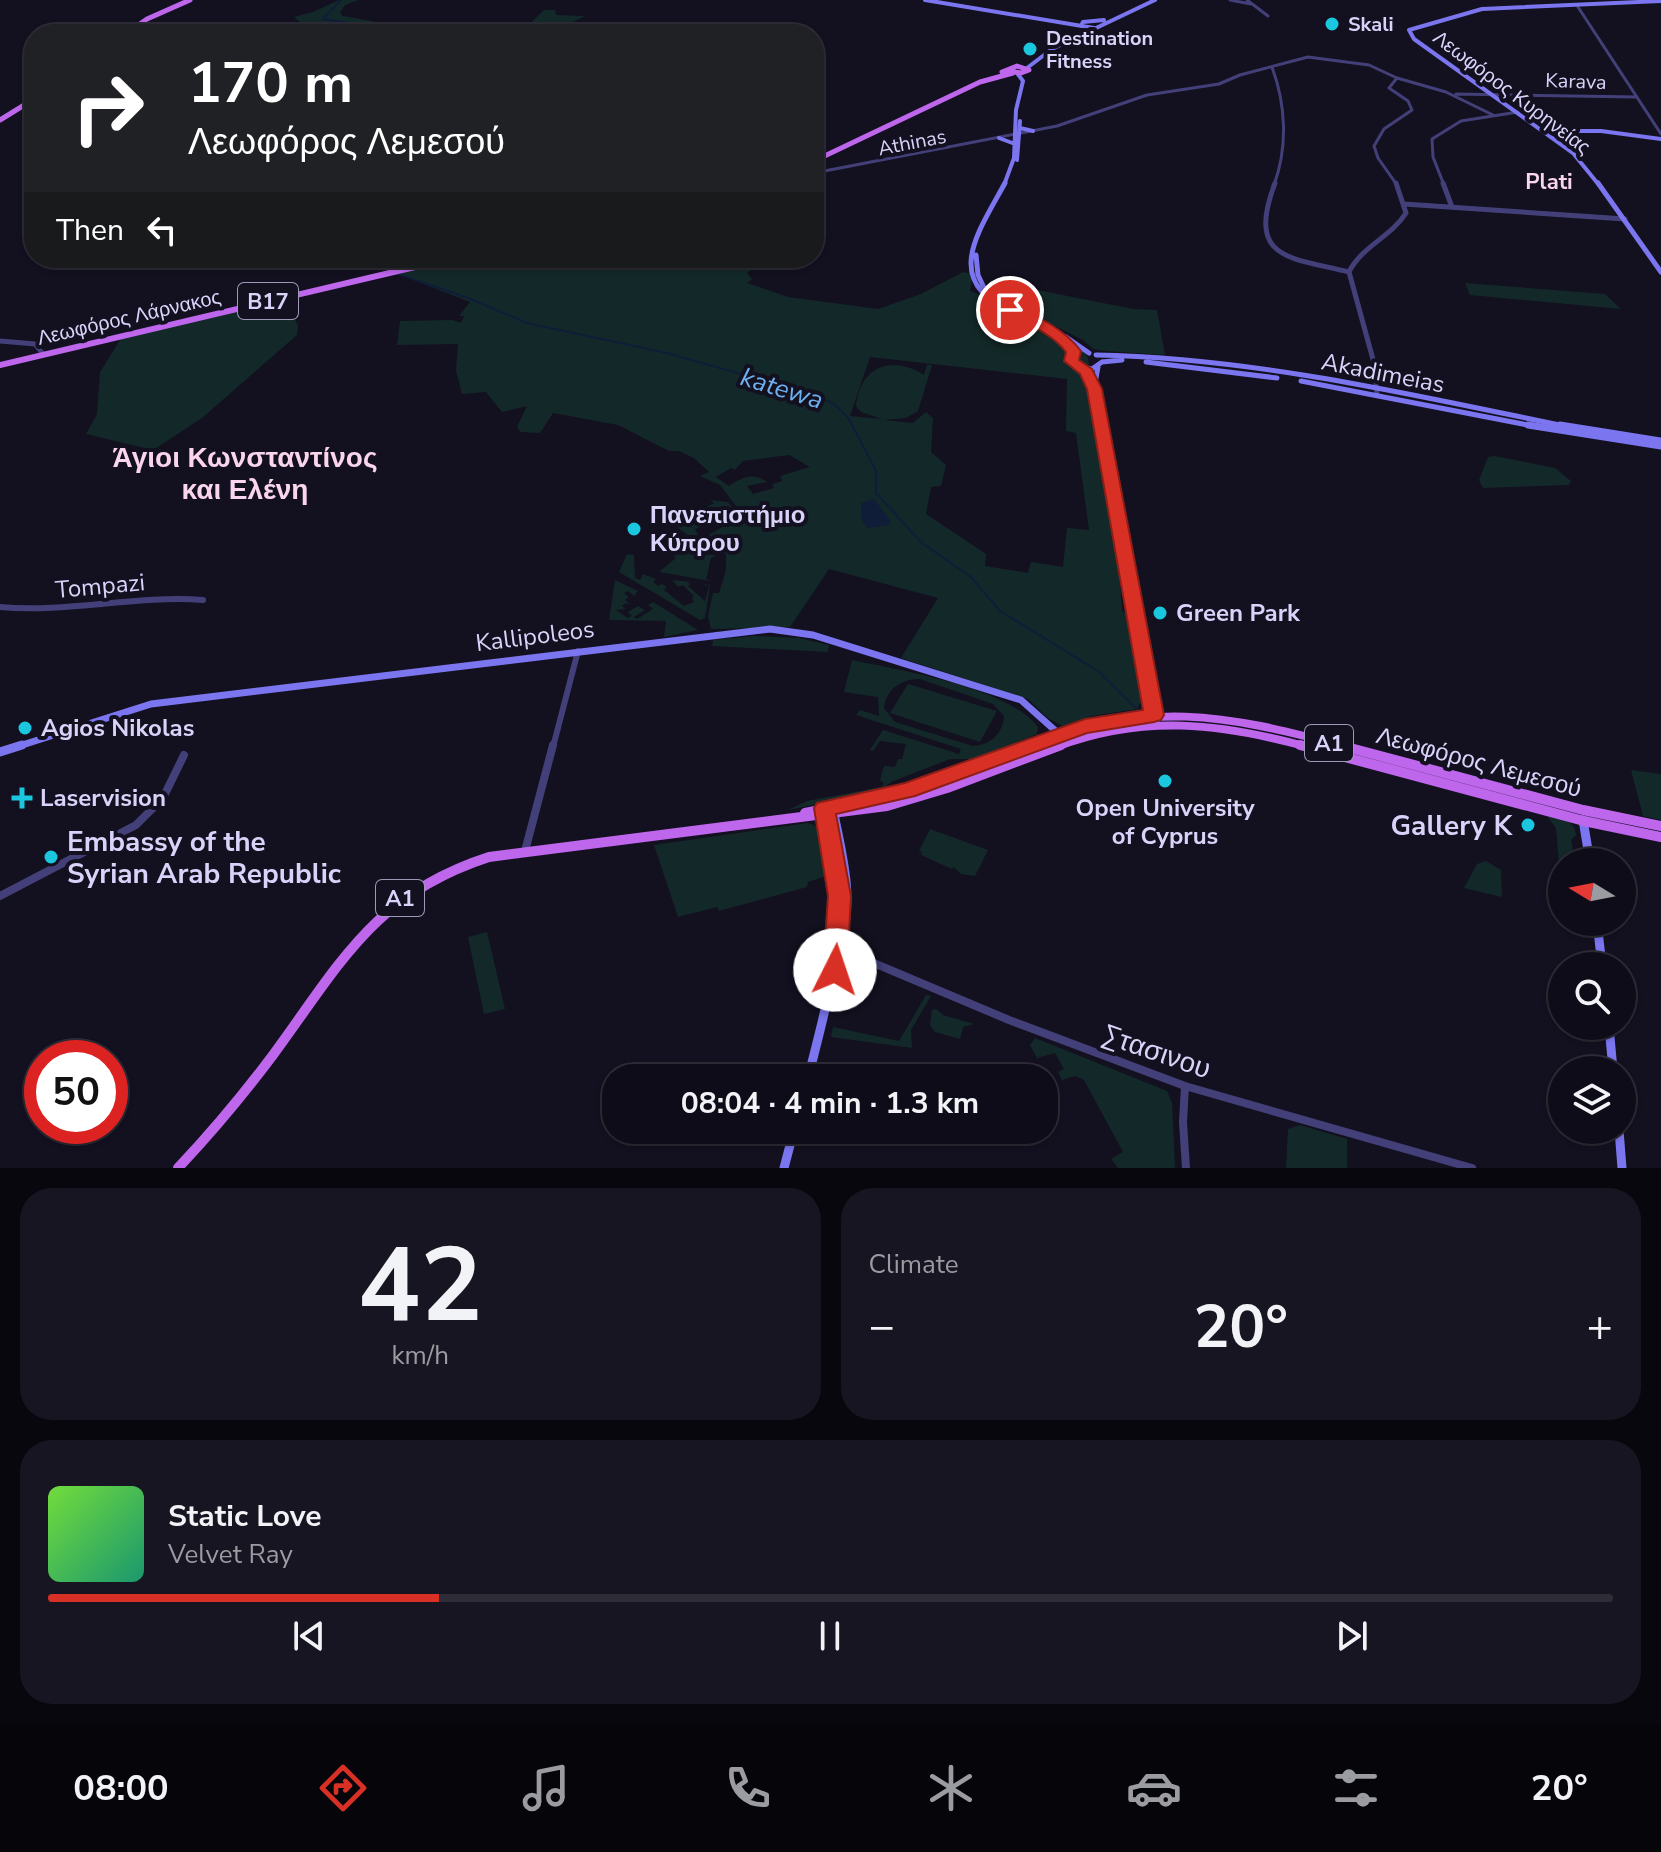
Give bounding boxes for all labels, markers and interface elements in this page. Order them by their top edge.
place label: Skali [1348,11,1394,38]
marker: Skali [1323,15,1341,33]
street label: Λεωφόρος Κυρηνείας [1427,24,1596,161]
place label: Destination Fitness [1046,25,1153,75]
marker: Destination Fitness [1021,40,1039,58]
text: 170 m [188,45,353,122]
icon: right [56,56,160,160]
street label: Karava [1545,67,1607,96]
text: Λεωφόρος Λεμεσού [188,118,505,167]
street label: Athinas [876,123,948,162]
district label: Plati [1525,167,1573,197]
icon: left [140,208,184,252]
text: Then [56,210,124,251]
pin [976,276,1044,344]
street label: Λεωφόρος Λάρνακος [35,283,224,352]
road number: B17 [238,283,298,319]
icon: arrive [988,288,1032,332]
street label: Akadimeias [1319,345,1447,401]
water label: katewa [736,359,827,418]
district label: Άγιοι Κωνσταντίνος και Ελένη [113,439,377,509]
place label: Πανεπιστήμιο Κύπρου [650,499,805,559]
marker: Πανεπιστήμιο Κύπρου [625,520,643,538]
street label: Tompazi [54,566,146,606]
place label: Green Park [1176,597,1301,629]
marker: Green Park [1151,604,1169,622]
street label: Kallipoleos [474,613,596,659]
place label: Agios Nikolas [41,712,194,744]
marker: Agios Nikolas [16,719,34,737]
street label: Λεωφόρος Λεμεσού [1373,719,1585,805]
road number: A1 [1305,725,1353,761]
marker: Open University of Cyprus [1156,772,1174,790]
place label: Laservision [40,782,166,814]
marker: Laservision [11,787,33,809]
place label: Open University of Cyprus [1075,792,1255,852]
place label: Gallery K [1390,807,1513,845]
marker: Gallery K [1519,816,1537,834]
place label: Embassy of the Syrian Arab Republic [67,823,341,893]
marker: Embassy of the Syrian Arab Republic [42,848,60,866]
north arrow [1548,848,1636,936]
map controls [1548,848,1636,1144]
road number: A1 [376,880,424,916]
position arrow [793,928,877,1012]
button: search [1548,952,1636,1040]
street label: Στασινου [1098,1016,1216,1088]
speed limit sign: 50 [24,1040,128,1144]
button: layers [1548,1056,1636,1144]
text: 08:04 · 4 min · 1.3 km [681,1083,979,1124]
text: 42 [358,1215,483,1357]
text: Climate [869,1247,959,1282]
text: 20° [1193,1286,1288,1368]
text: − [869,1297,895,1357]
text: + [1587,1297,1613,1357]
text: km/h [392,1338,449,1373]
text: Static Love [168,1496,322,1537]
text: Velvet Ray [168,1537,293,1572]
icon: previous [287,1614,331,1658]
icon: pause [808,1614,852,1658]
icon: next [1330,1614,1374,1658]
icon: directions [315,1760,371,1816]
icon: music [518,1760,574,1816]
icon: phone [720,1760,776,1816]
icon: climate [923,1760,979,1816]
icon: car [1126,1760,1182,1816]
icon: filters [1328,1760,1384,1816]
text: 08:00 [73,1764,169,1813]
text: 20° [1531,1764,1588,1813]

